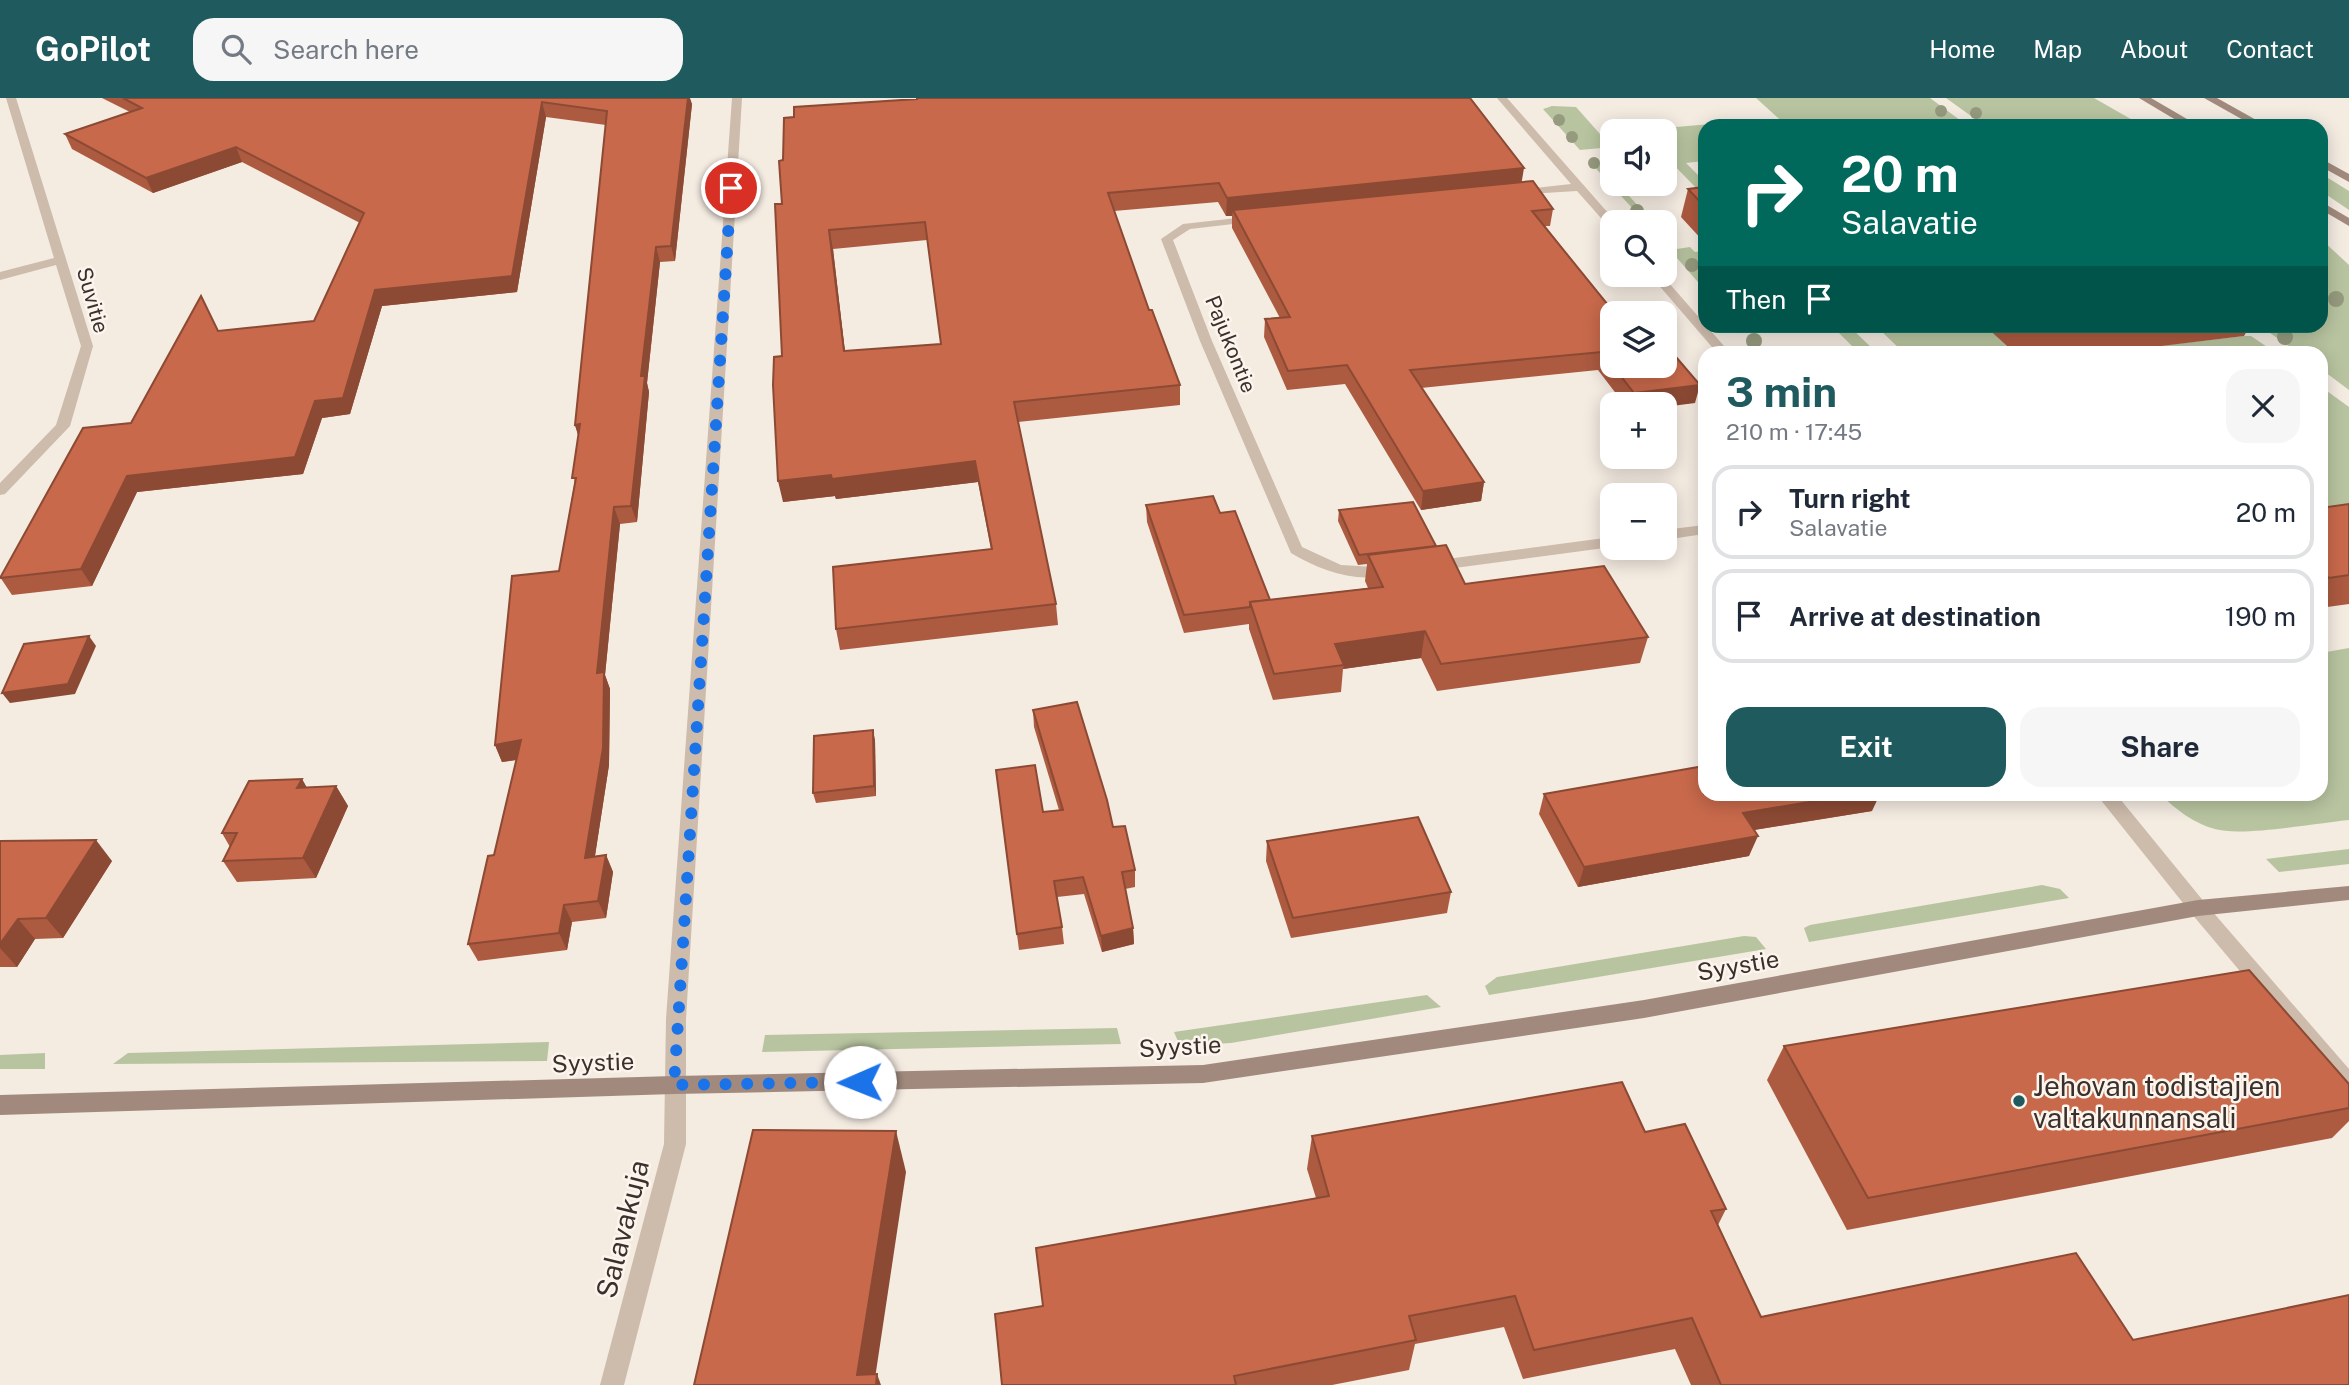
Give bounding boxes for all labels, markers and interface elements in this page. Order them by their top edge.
search box [193,18,683,81]
text: GoPilot [35,30,151,68]
icon: search [217,30,255,68]
text: Search here [273,34,419,65]
text: Home [1929,35,1995,63]
text: Map [2033,35,2082,63]
text: About [2120,35,2188,63]
text: Contact [2226,35,2314,63]
map controls [1600,119,1677,560]
button: sound [1600,119,1677,196]
text: 20 m [1841,145,1959,203]
icon: right [1726,147,1817,238]
pin [701,158,761,218]
icon: arrive [712,169,750,207]
text: Salavatie [1841,204,1978,241]
button: search [1600,210,1677,287]
street label: Suvitie [72,264,114,336]
icon: arrive [1800,280,1838,318]
text: Then [1726,284,1786,315]
street label: Pajukontie [1200,292,1262,396]
button: layers [1600,301,1677,378]
text: 3 min [1726,367,1837,416]
button: close [2226,369,2300,443]
button: + [1600,392,1677,469]
text: 210 m · 17:45 [1726,418,1862,445]
button: − [1600,483,1677,560]
text: Turn right [1789,483,1911,514]
icon: right [1730,493,1768,531]
text: 20 m [2236,497,2296,528]
text: Salavatie [1789,514,1887,541]
icon: arrive [1730,597,1768,635]
text: Arrive at destination [1789,601,2041,632]
text: 190 m [2225,601,2296,632]
button: Exit [1726,707,2006,787]
button: Share [2020,707,2300,787]
street label: Syystie [1695,944,1781,986]
street label: Syystie [1138,1030,1222,1062]
position arrow [823,1045,897,1119]
street label: Syystie [551,1047,635,1077]
place label: Jehovan todistajien valtakunnansali [2033,1069,2280,1134]
marker: Jehovan todistajien valtakunnansali [2011,1093,2027,1109]
street label: Salavakuja [589,1156,655,1302]

